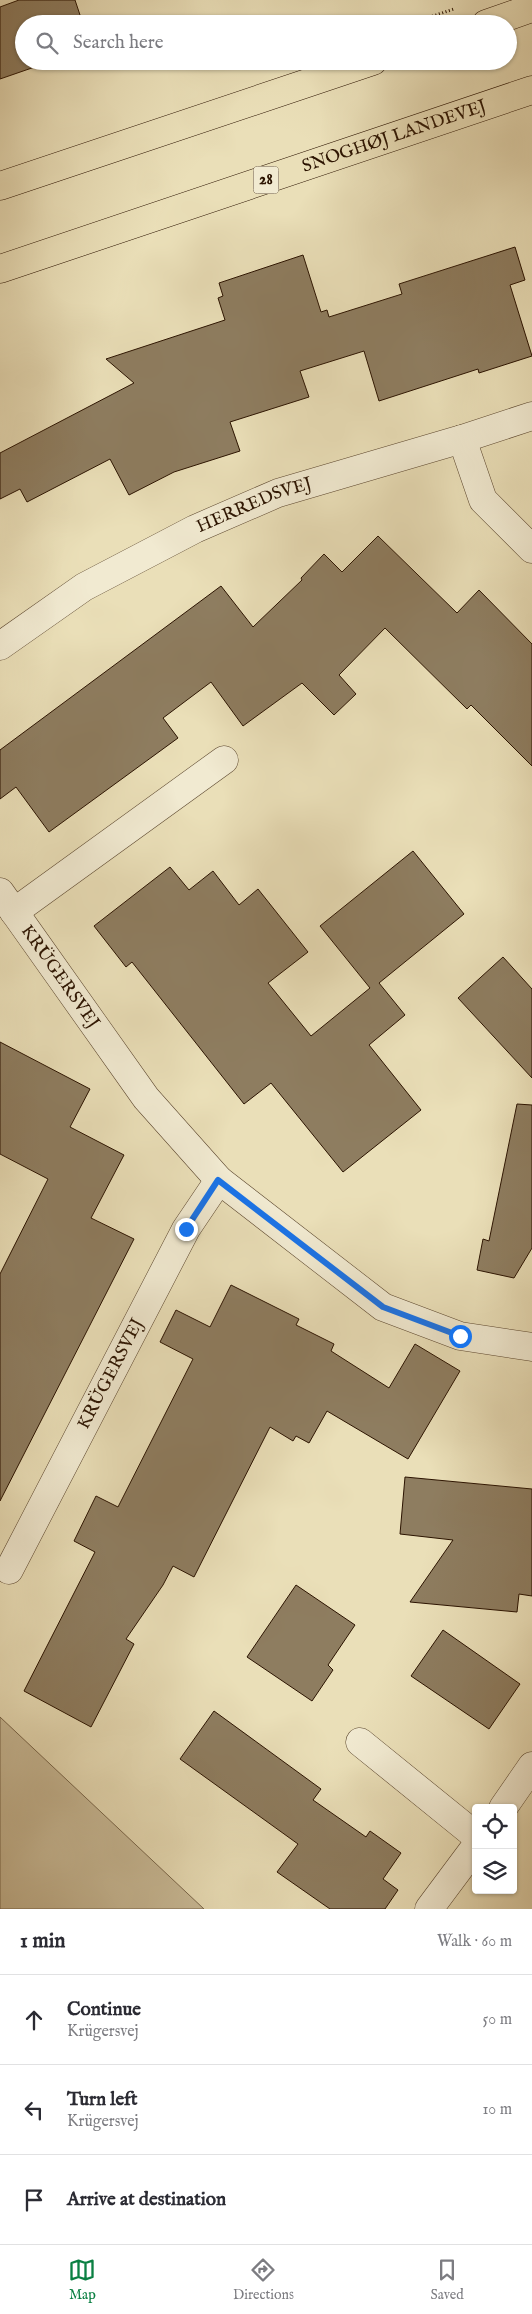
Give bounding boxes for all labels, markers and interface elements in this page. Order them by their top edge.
search box [15,15,517,70]
icon: search [33,29,61,57]
text: Search here [73,31,164,55]
street label: SNOGHØJ LANDEVEJ [299,94,490,178]
road number: 28 [254,166,278,194]
street label: HERREDSVEJ [193,472,315,538]
street label: KRÜGERSVEJ [15,920,105,1034]
route end [175,1218,198,1241]
street label: KRÜGERSVEJ [72,1314,149,1433]
route start [449,1325,472,1348]
map controls [472,1804,517,1894]
button: locate [472,1804,517,1849]
button: layers [472,1849,517,1894]
text: 1 min [20,1928,65,1955]
text: Walk · 60 m [437,1932,512,1952]
text: Continue [67,1998,141,2022]
icon: ahead [20,2006,48,2034]
text: 50 m [483,2010,512,2030]
text: Krügersvej [67,2022,138,2042]
text: Turn left [67,2088,138,2112]
icon: left [20,2096,48,2124]
text: 10 m [482,2100,512,2120]
text: Krügersvej [67,2112,138,2132]
icon: arrive [20,2186,48,2214]
text: Arrive at destination [67,2188,226,2212]
tab: Map [68,2256,96,2304]
tab: Directions [233,2256,294,2304]
tab: Saved [431,2256,464,2304]

